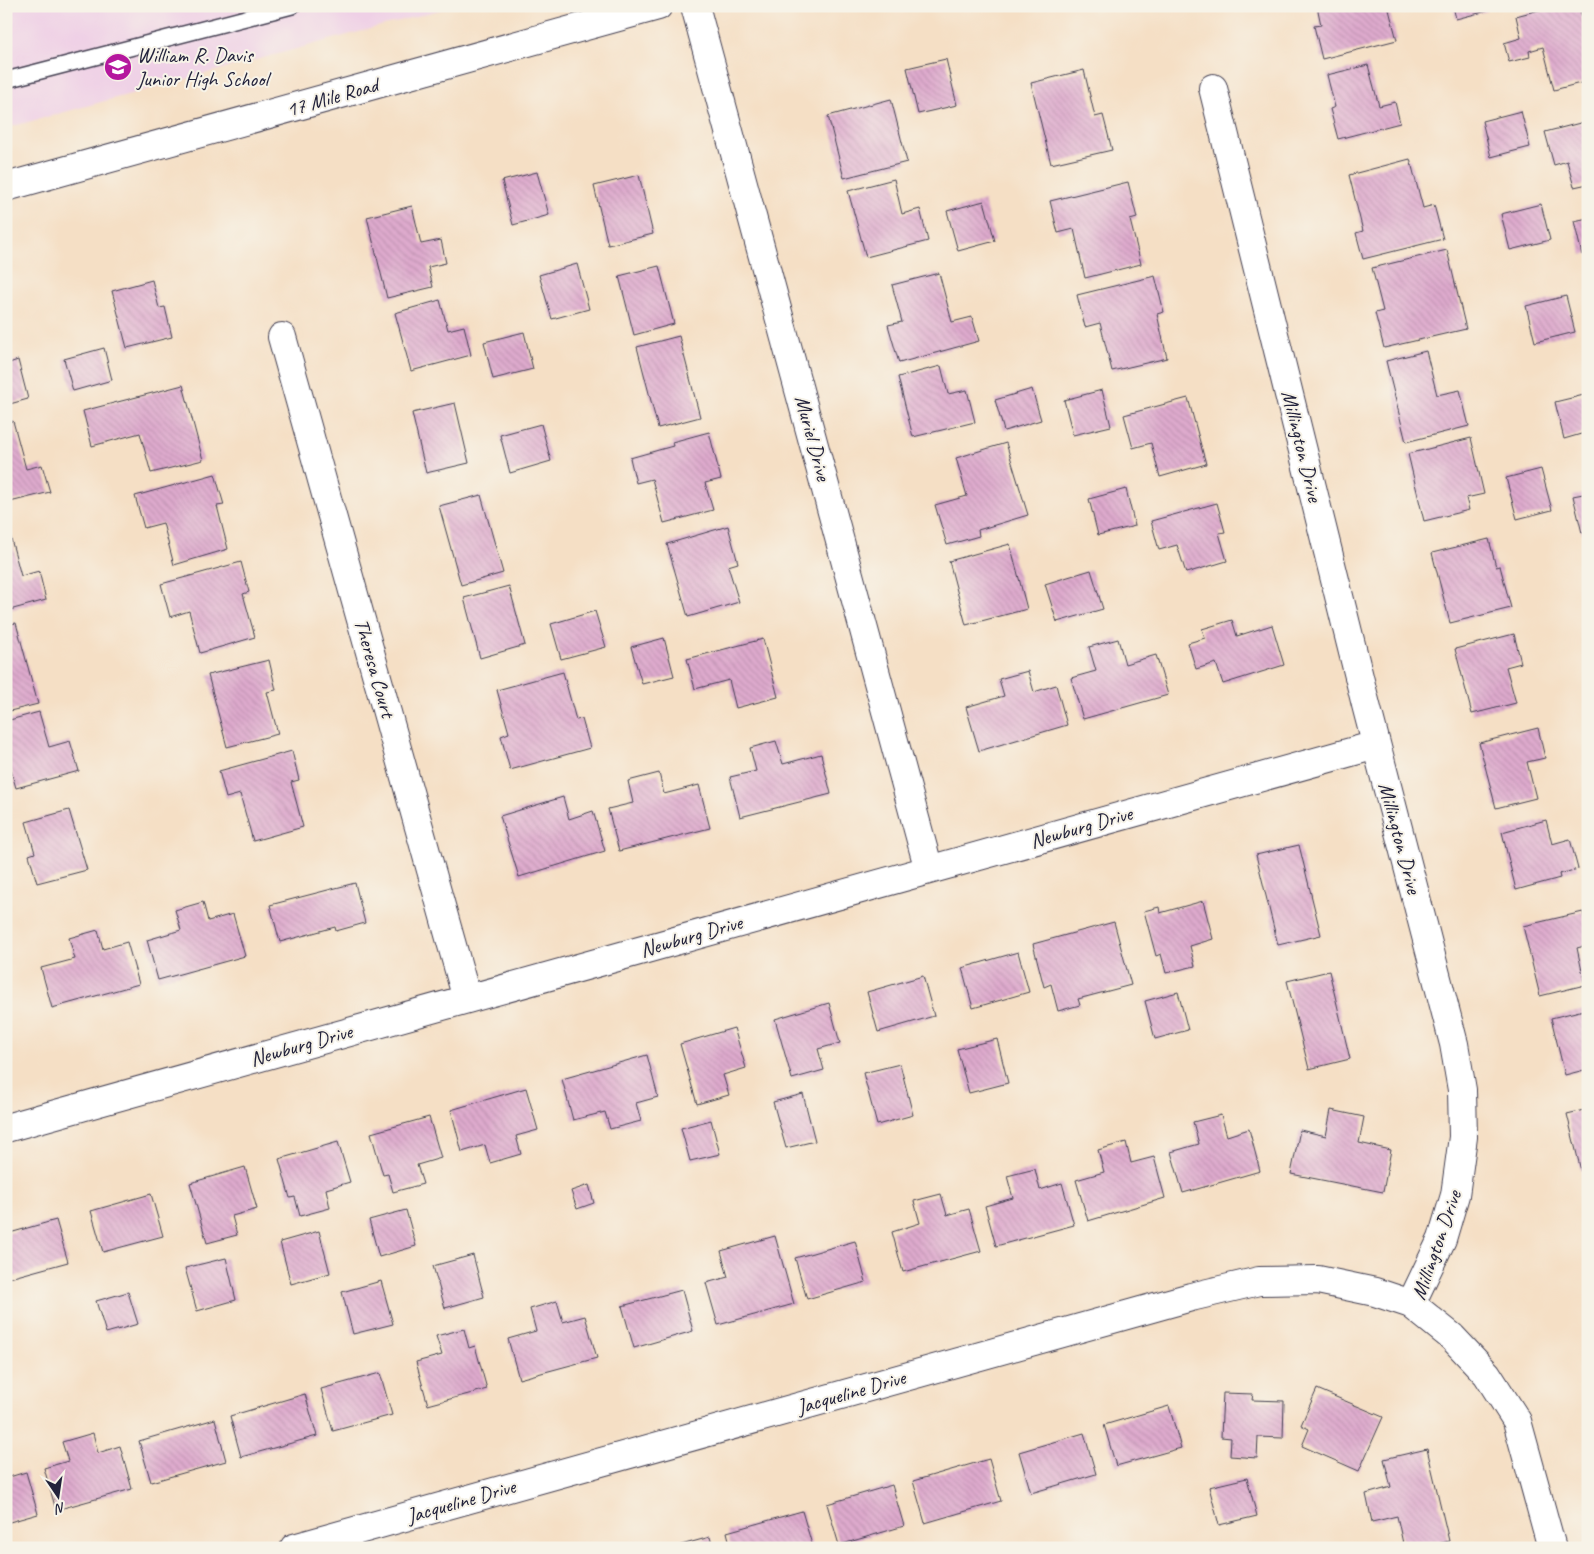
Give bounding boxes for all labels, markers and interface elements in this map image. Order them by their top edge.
place label: William R. Davis Junior High School [136,42,271,92]
school or university icon: William R. Davis Junior High School [103,52,133,82]
street label: 17 Mile Road [283,71,384,122]
street label: Millington Drive [1276,388,1329,505]
street label: Muriel Drive [789,393,837,485]
street label: Theresa Court [349,616,402,722]
street label: Millington Drive [1373,780,1428,897]
street label: Newburg Drive [1027,799,1137,854]
street label: Newburg Drive [637,908,747,963]
street label: Newburg Drive [247,1017,357,1072]
street label: Millington Drive [1405,1186,1467,1303]
street label: Jacqueline Drive [793,1364,910,1420]
north arrow [32,1472,82,1522]
street label: Jacqueline Drive [403,1473,520,1529]
text: N [52,1499,67,1518]

